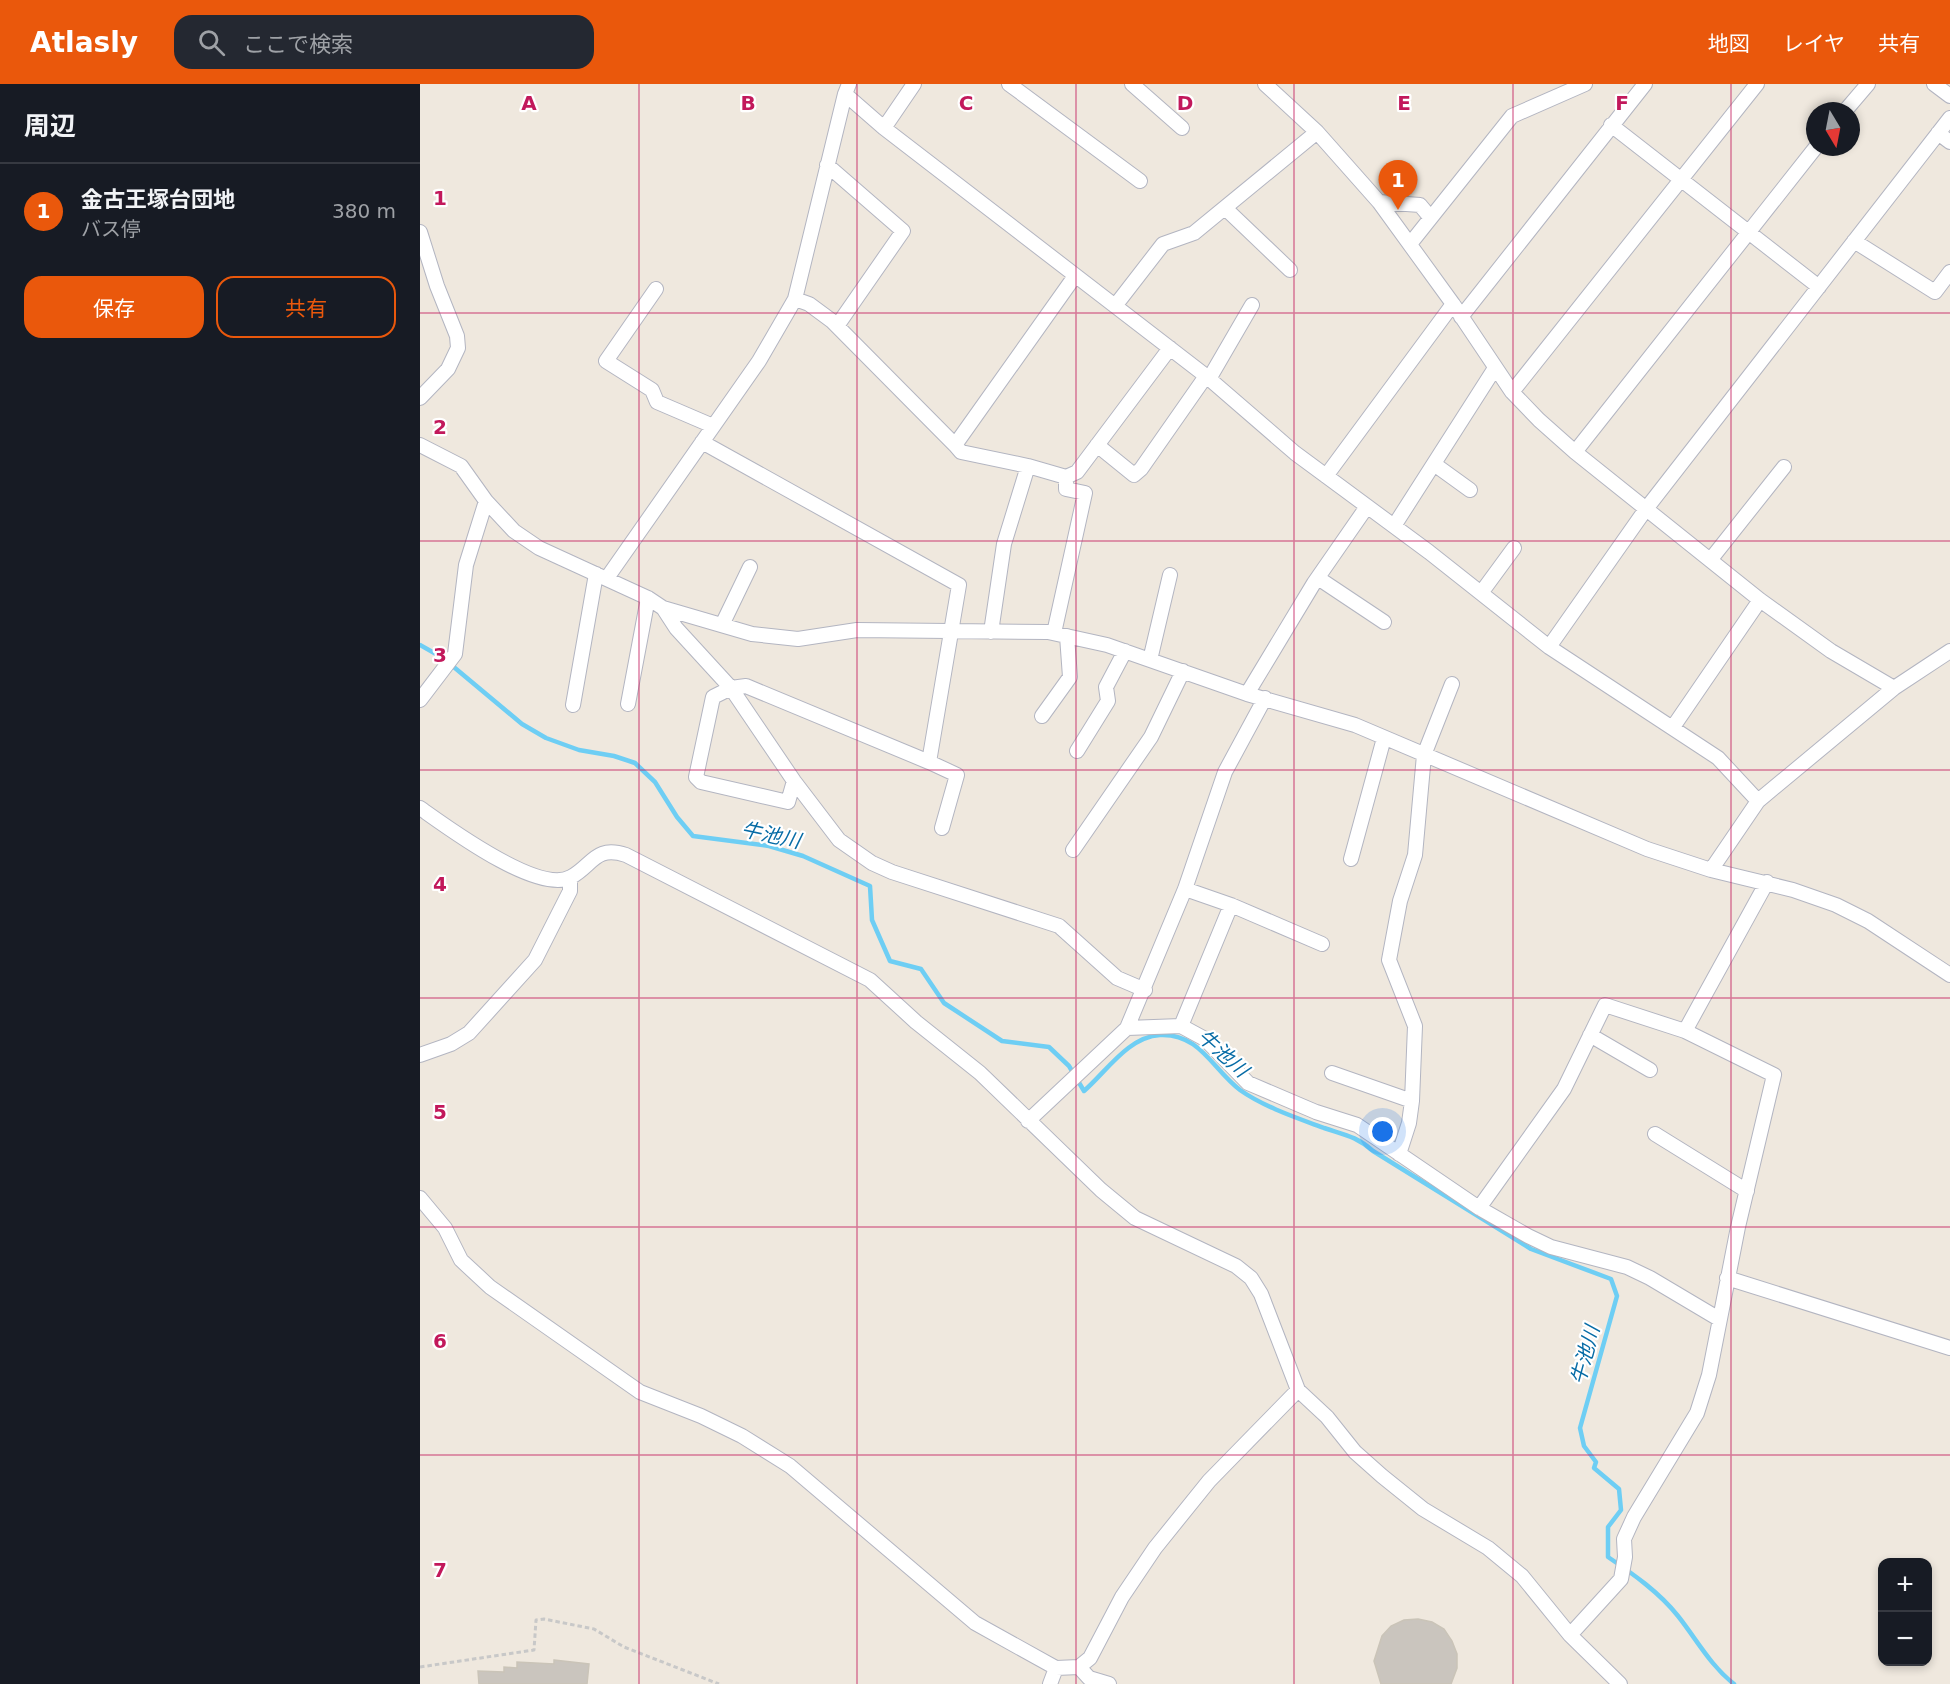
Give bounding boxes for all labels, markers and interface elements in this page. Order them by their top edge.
search box [174,15,594,69]
text: Atlasly [30,26,138,59]
icon: search [195,26,228,59]
text: ここで検索 [243,32,353,57]
text: 地図 [1708,32,1750,56]
text: レイヤ [1783,32,1845,56]
text: 共有 [1878,32,1920,56]
text: A [521,91,537,115]
text: B [740,91,756,115]
text: C [959,91,973,115]
text: D [1177,91,1193,115]
text: E [1397,91,1411,115]
text: F [1615,91,1629,115]
north arrow [1806,102,1860,156]
text: 周辺 [24,111,76,141]
pin: 1 [1378,160,1418,210]
text: 1 [433,186,447,210]
text: 金古王塚台団地 [81,187,235,212]
text: 1 [37,199,50,223]
text: 380 m [332,199,396,223]
text: バス停 [81,217,141,241]
button: 保存 [24,276,204,338]
button: 共有 [216,276,396,338]
text: 2 [433,415,447,439]
text: 3 [433,643,447,667]
water label: 牛池川 [739,817,805,853]
text: 4 [433,872,447,896]
water label: 牛池川 [1193,1024,1255,1083]
text: 5 [433,1100,447,1124]
your location [1368,1117,1397,1146]
water label: 牛池川 [1566,1321,1605,1387]
text: 6 [433,1329,447,1353]
text: 7 [433,1558,447,1582]
map controls [1878,1558,1932,1666]
button: + [1878,1558,1932,1612]
button: − [1878,1612,1932,1666]

